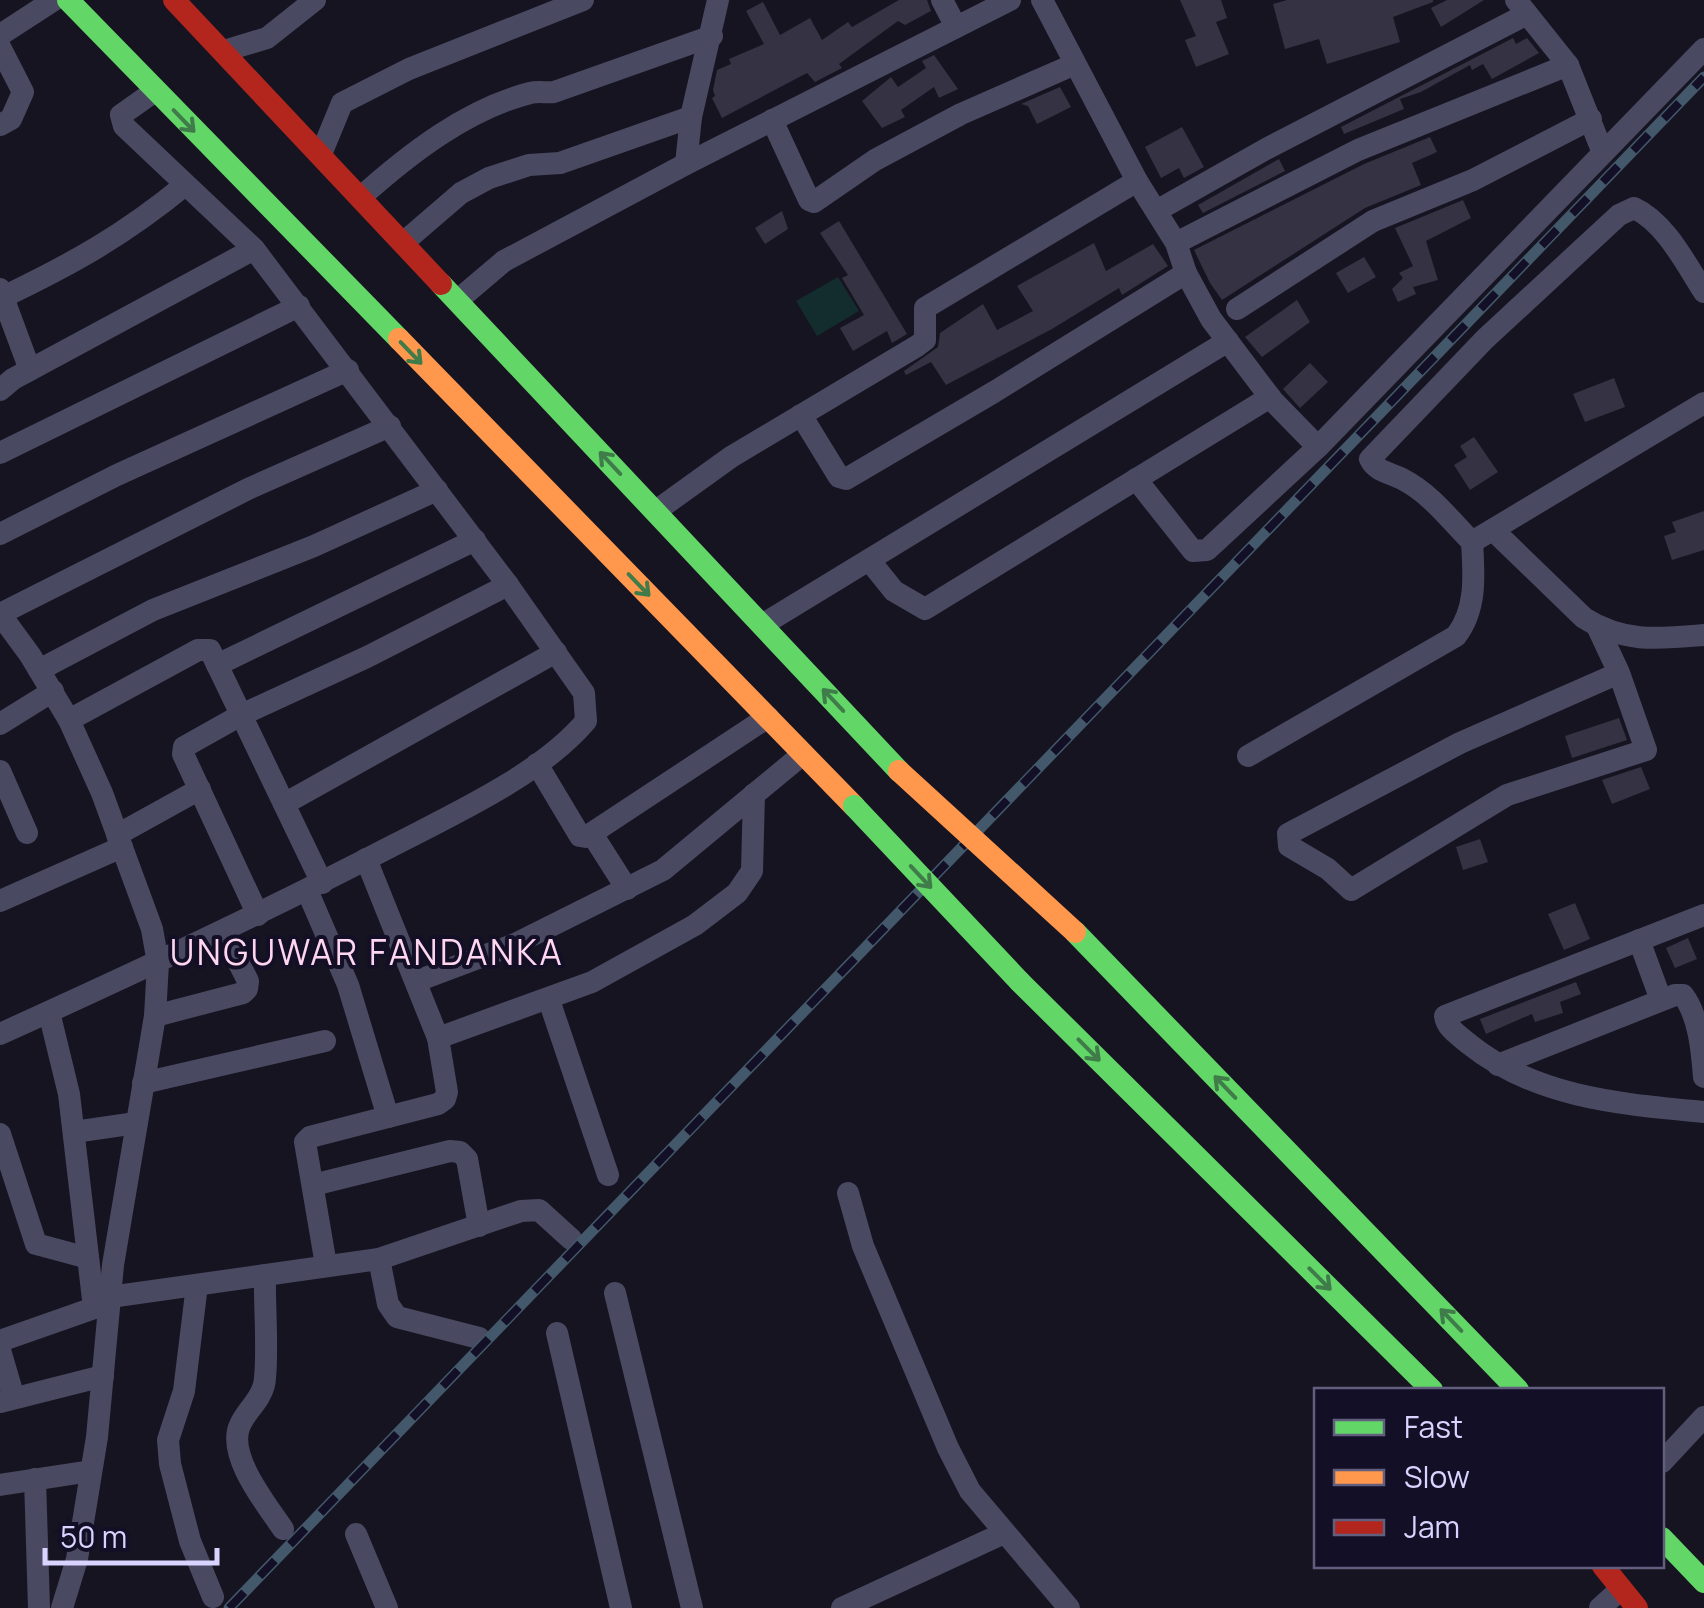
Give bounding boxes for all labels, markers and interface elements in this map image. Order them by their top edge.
one-way arrow [172,108,196,132]
one-way arrow [399,341,423,365]
one-way arrow [599,451,622,476]
one-way arrow [626,573,650,597]
one-way arrow [821,688,844,713]
one-way arrow [909,864,932,889]
district label: UNGUWAR FANDANKA [170,928,564,976]
one-way arrow [1077,1038,1101,1062]
one-way arrow [1213,1075,1237,1099]
one-way arrow [1307,1267,1331,1291]
one-way arrow [1439,1309,1463,1333]
legend [1314,1388,1664,1568]
text: Fast [1404,1406,1463,1447]
text: Slow [1404,1456,1470,1497]
scale bar [45,1503,218,1565]
text: Jam [1404,1506,1460,1547]
text: 50 m [60,1516,127,1557]

